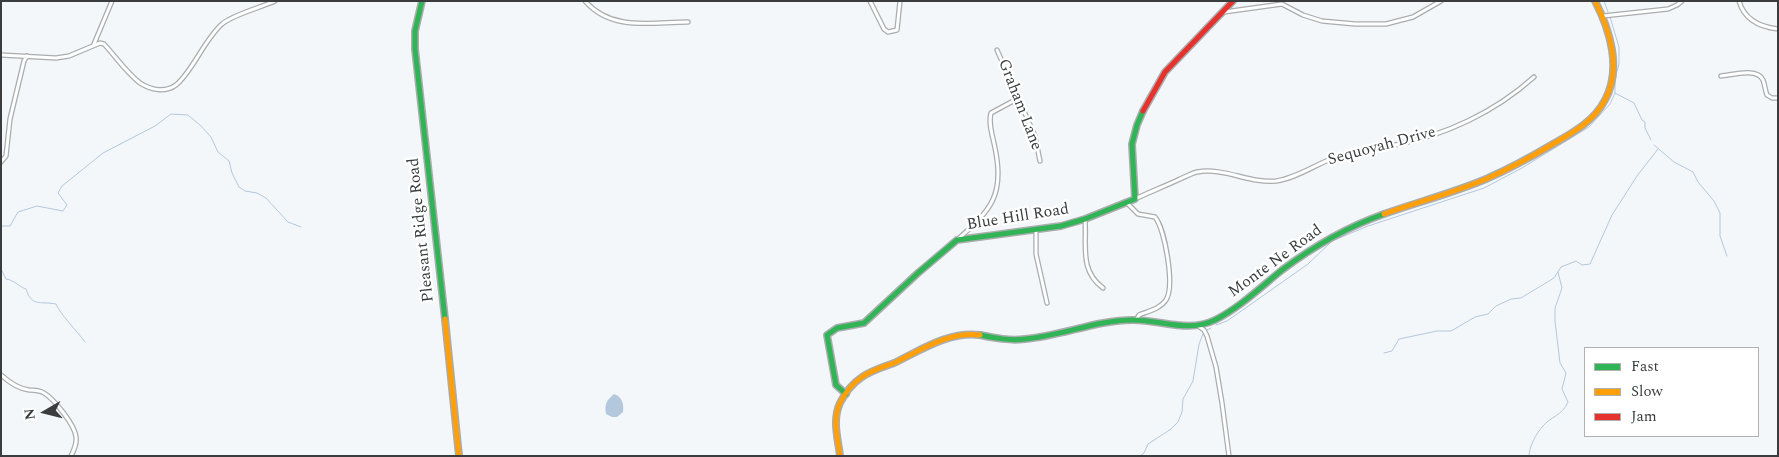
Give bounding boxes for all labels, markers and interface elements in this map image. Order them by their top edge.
street label: Graham Lane [993,57,1045,153]
street label: Sequoyah Drive [1326,123,1438,171]
street label: Pleasant Ridge Road [405,157,439,303]
street label: Blue Hill Road [966,200,1070,236]
street label: Monte Ne Road [1225,222,1327,302]
legend [1584,347,1759,437]
text: Fast [1631,355,1659,378]
text: Slow [1631,380,1663,403]
north arrow [20,387,70,437]
text: Jam [1631,405,1657,428]
text: N [18,407,41,421]

